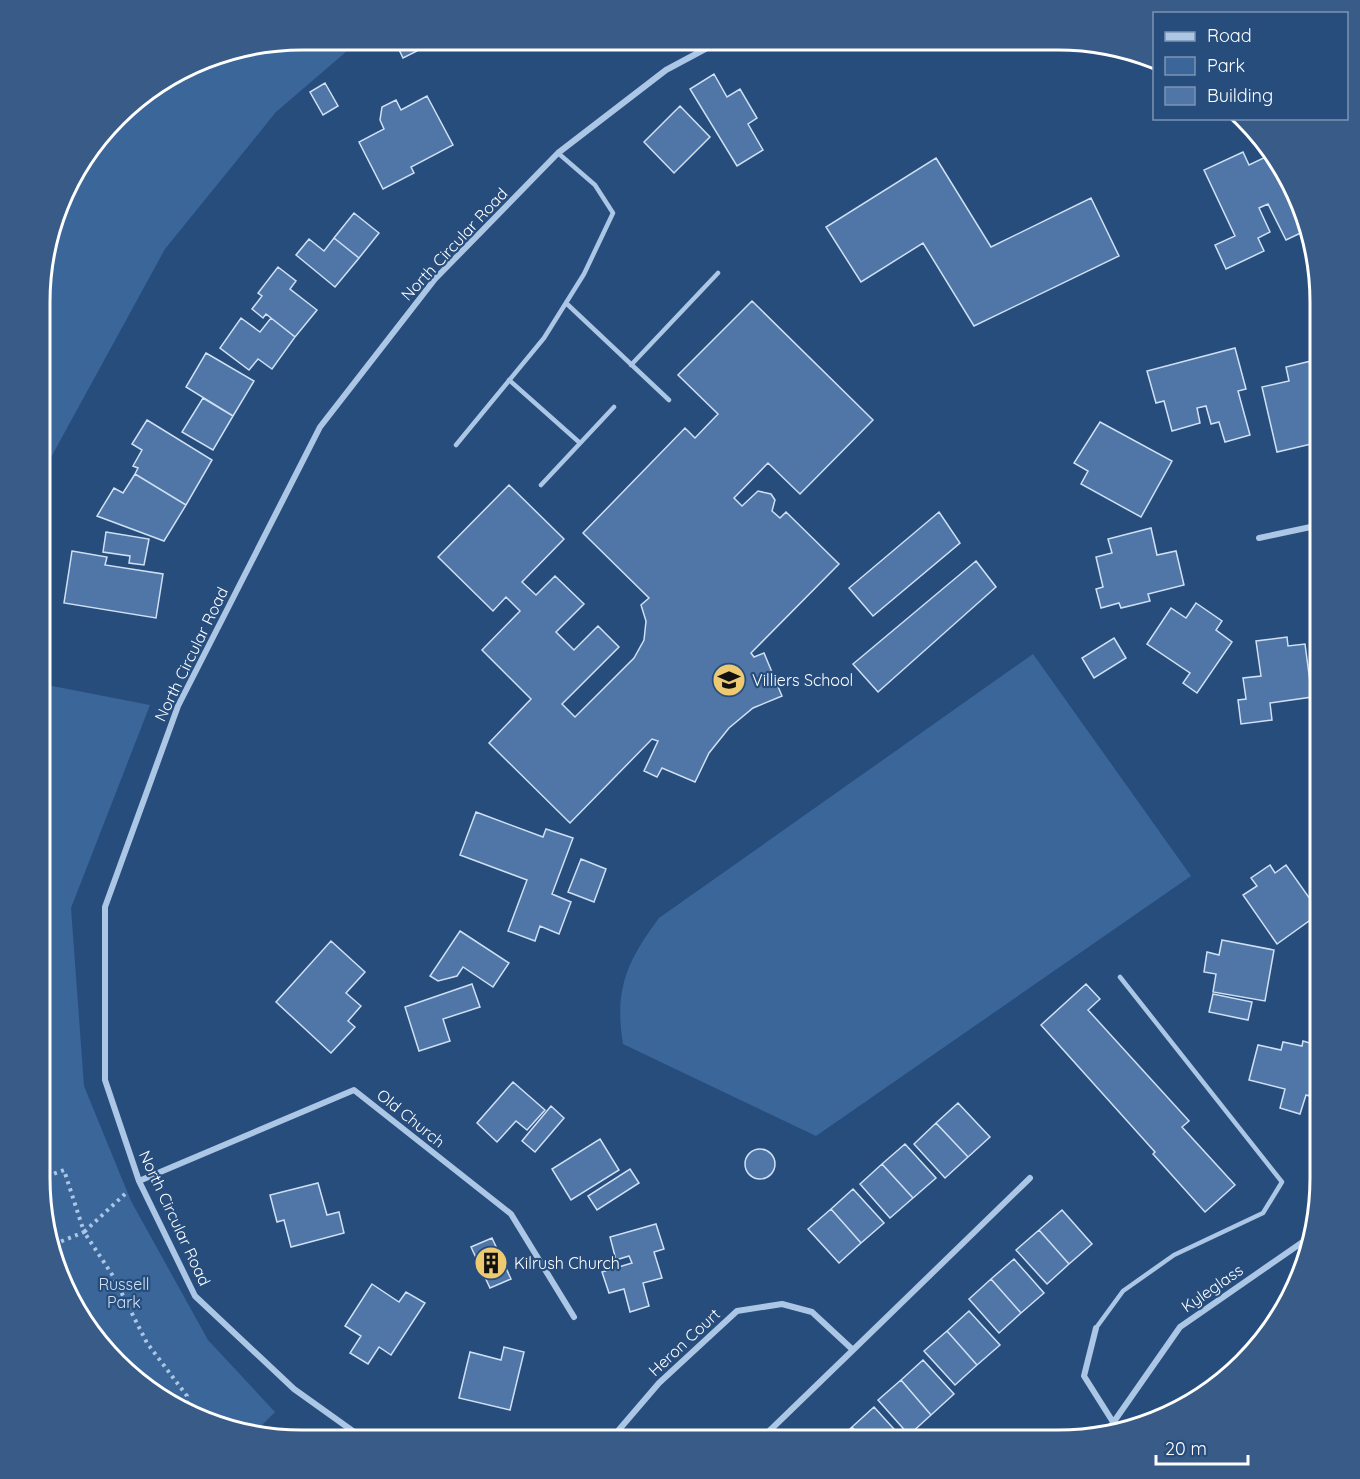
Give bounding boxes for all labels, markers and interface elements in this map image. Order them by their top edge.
legend [1153,12,1348,120]
text: Road [1207,24,1252,47]
text: Park [1207,54,1245,77]
text: Building [1207,84,1273,107]
street label: North Circular Road [397,183,511,305]
street label: North Circular Road [150,584,232,724]
school or university icon: Villiers School [711,662,747,698]
place label: Villiers School [752,670,853,690]
street label: Old Church [373,1085,449,1151]
street label: North Circular Road [135,1147,215,1289]
building icon: Kilrush Church [473,1245,509,1281]
place label: Kilrush Church [514,1253,620,1273]
street label: Kyleglass [1177,1260,1247,1316]
park label: Russell Park [98,1274,150,1312]
street label: Heron Court [644,1304,724,1380]
scale bar [1156,1428,1248,1466]
text: 20 m [1165,1437,1207,1460]

